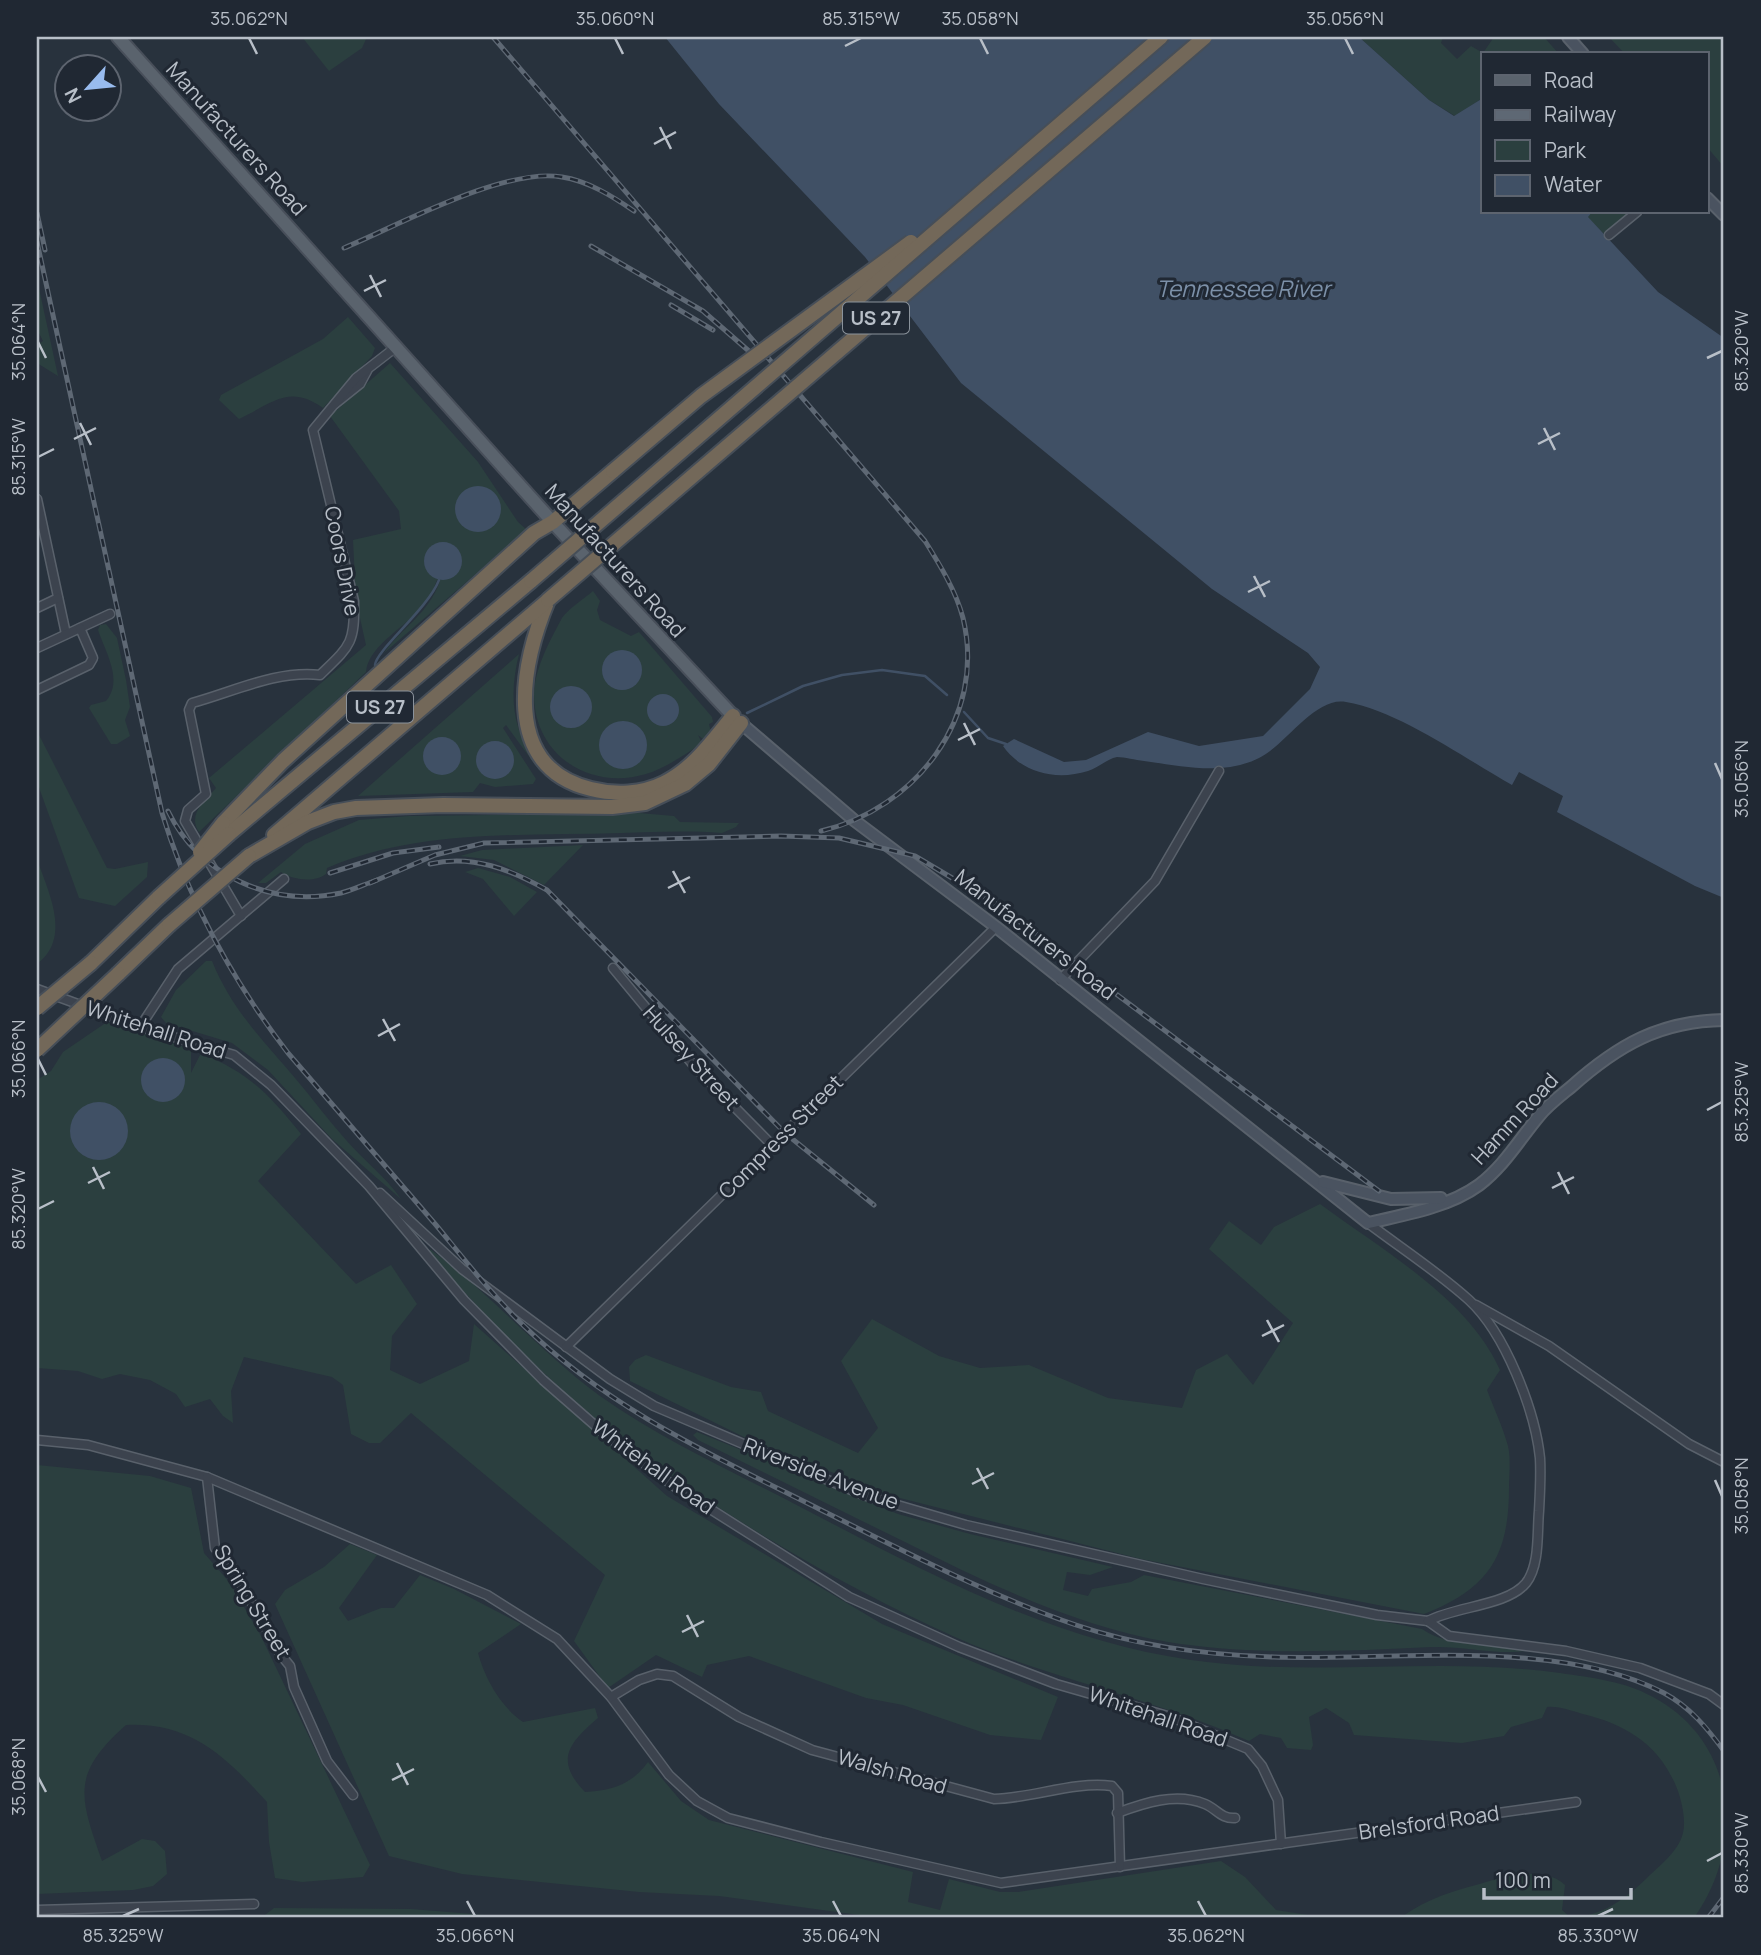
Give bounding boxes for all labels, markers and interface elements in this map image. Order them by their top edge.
text: 35.062°N [210,6,288,30]
text: 35.060°N [576,6,654,30]
text: 85.315°W [822,6,900,30]
text: 35.058°N [941,6,1019,30]
text: 35.056°N [1306,6,1384,30]
north arrow [52,52,122,122]
legend [1481,52,1708,214]
street label: Manufacturers Road [160,56,313,221]
text: Road [1544,66,1594,94]
text: N [58,84,88,108]
text: Railway [1544,100,1616,128]
text: Park [1544,136,1586,164]
text: Water [1544,170,1603,198]
water label: Tennessee River [1156,272,1333,304]
road number: US 27 [843,302,909,334]
text: 35.064°N [6,303,30,381]
text: 85.320°W [1729,310,1753,392]
text: 85.315°W [6,418,30,496]
street label: Manufacturers Road [539,478,692,643]
street label: Coors Drive [319,503,367,618]
road number: US 27 [347,692,413,722]
text: 35.056°N [1729,740,1753,818]
street label: Manufacturers Road [949,862,1122,1006]
street label: Whitehall Road [83,993,230,1065]
street label: Hulsey Street [637,999,746,1116]
text: 35.066°N [6,1020,30,1098]
text: 85.325°W [1729,1061,1753,1142]
street label: Hamm Road [1465,1066,1564,1170]
street label: Compress Street [712,1068,849,1205]
text: 85.320°W [6,1168,30,1250]
street label: Whitehall Road [587,1412,721,1520]
street label: Riverside Avenue [740,1431,903,1516]
text: 35.058°N [1729,1457,1753,1535]
street label: Spring Street [208,1539,298,1664]
street label: Whitehall Road [1085,1679,1232,1753]
text: 35.068°N [6,1738,30,1816]
street label: Walsh Road [834,1742,950,1800]
street label: Brelsford Road [1357,1798,1501,1846]
text: 85.330°W [1729,1812,1753,1894]
scale bar [1484,1857,1632,1901]
text: 100 m [1495,1866,1551,1894]
text: 85.325°W [83,1923,164,1947]
text: 35.066°N [436,1923,514,1947]
text: 35.064°N [802,1923,880,1947]
text: 35.062°N [1167,1923,1245,1947]
text: 85.330°W [1557,1923,1639,1947]

